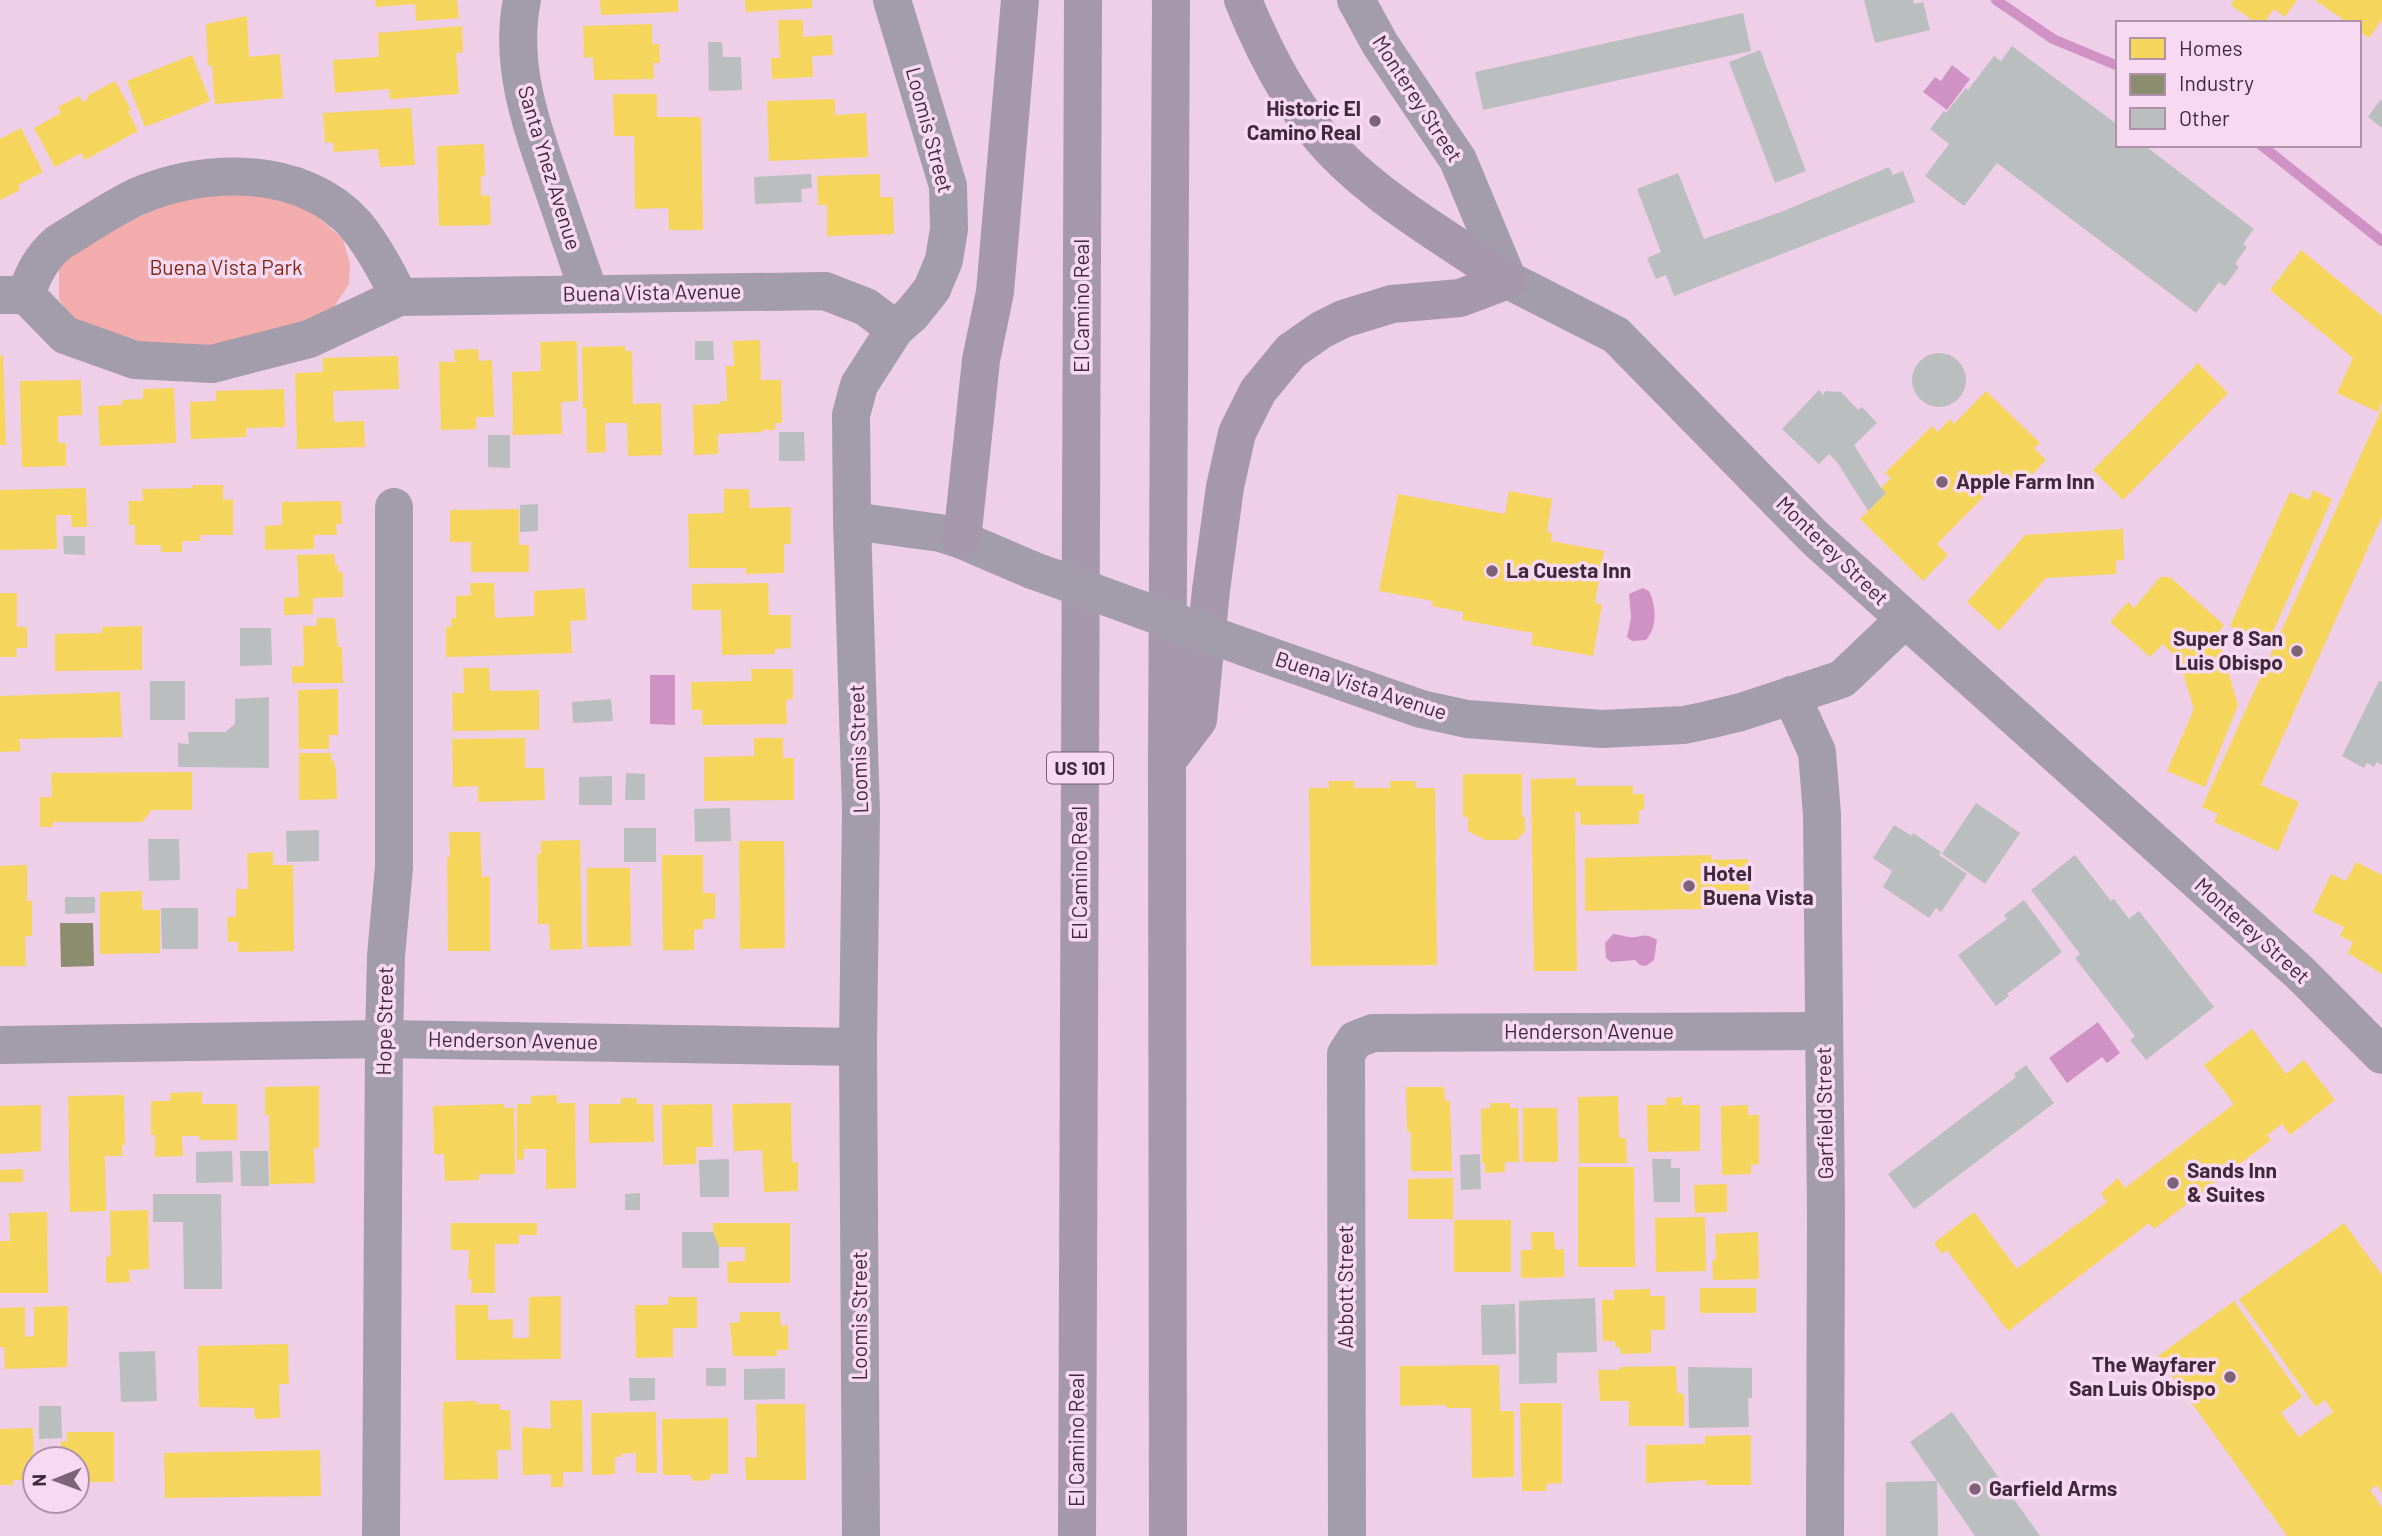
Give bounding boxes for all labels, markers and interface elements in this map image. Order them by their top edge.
legend [2116,21,2361,147]
street label: Monterey Street [1368,30,1468,166]
text: Homes [2179,35,2243,60]
street label: Loomis Street [902,64,959,195]
text: Industry [2179,70,2254,95]
street label: Santa Ynez Avenue [514,82,587,253]
place label: Historic El Camino Real [1247,95,1361,144]
text: Other [2179,105,2230,130]
marker: Historic El Camino Real [1367,113,1383,129]
street label: El Camino Real [1068,239,1093,373]
park label: Buena Vista Park [149,254,303,279]
street label: Buena Vista Avenue [562,277,742,306]
place label: Apple Farm Inn [1956,468,2095,493]
marker: Apple Farm Inn [1934,474,1950,490]
street label: Monterey Street [1772,490,1894,610]
place label: La Cuesta Inn [1506,557,1631,582]
marker: La Cuesta Inn [1484,563,1500,579]
place label: Super 8 San Luis Obispo [2173,625,2283,674]
marker: Super 8 San Luis Obispo [2289,643,2305,659]
street label: Buena Vista Avenue [1273,645,1450,724]
street label: Loomis Street [843,684,872,814]
road number: US 101 [1047,752,1113,783]
street label: El Camino Real [1066,806,1091,940]
place label: Hotel Buena Vista [1703,860,1814,909]
street label: Monterey Street [2190,872,2316,988]
marker: Hotel Buena Vista [1681,878,1697,894]
street label: Hope Street [370,966,397,1076]
street label: Henderson Avenue [1504,1018,1674,1043]
street label: Henderson Avenue [428,1026,598,1053]
street label: Garfield Street [1810,1046,1837,1180]
place label: Sands Inn & Suites [2187,1157,2277,1206]
marker: Sands Inn & Suites [2165,1175,2181,1191]
street label: Abbott Street [1332,1225,1357,1349]
street label: Loomis Street [846,1251,871,1381]
place label: The Wayfarer San Luis Obispo [2069,1351,2216,1400]
marker: The Wayfarer San Luis Obispo [2222,1369,2238,1385]
street label: El Camino Real [1063,1373,1088,1507]
north arrow [21,1445,91,1515]
text: N [27,1474,50,1487]
place label: Garfield Arms [1989,1475,2117,1500]
marker: Garfield Arms [1967,1481,1983,1497]

